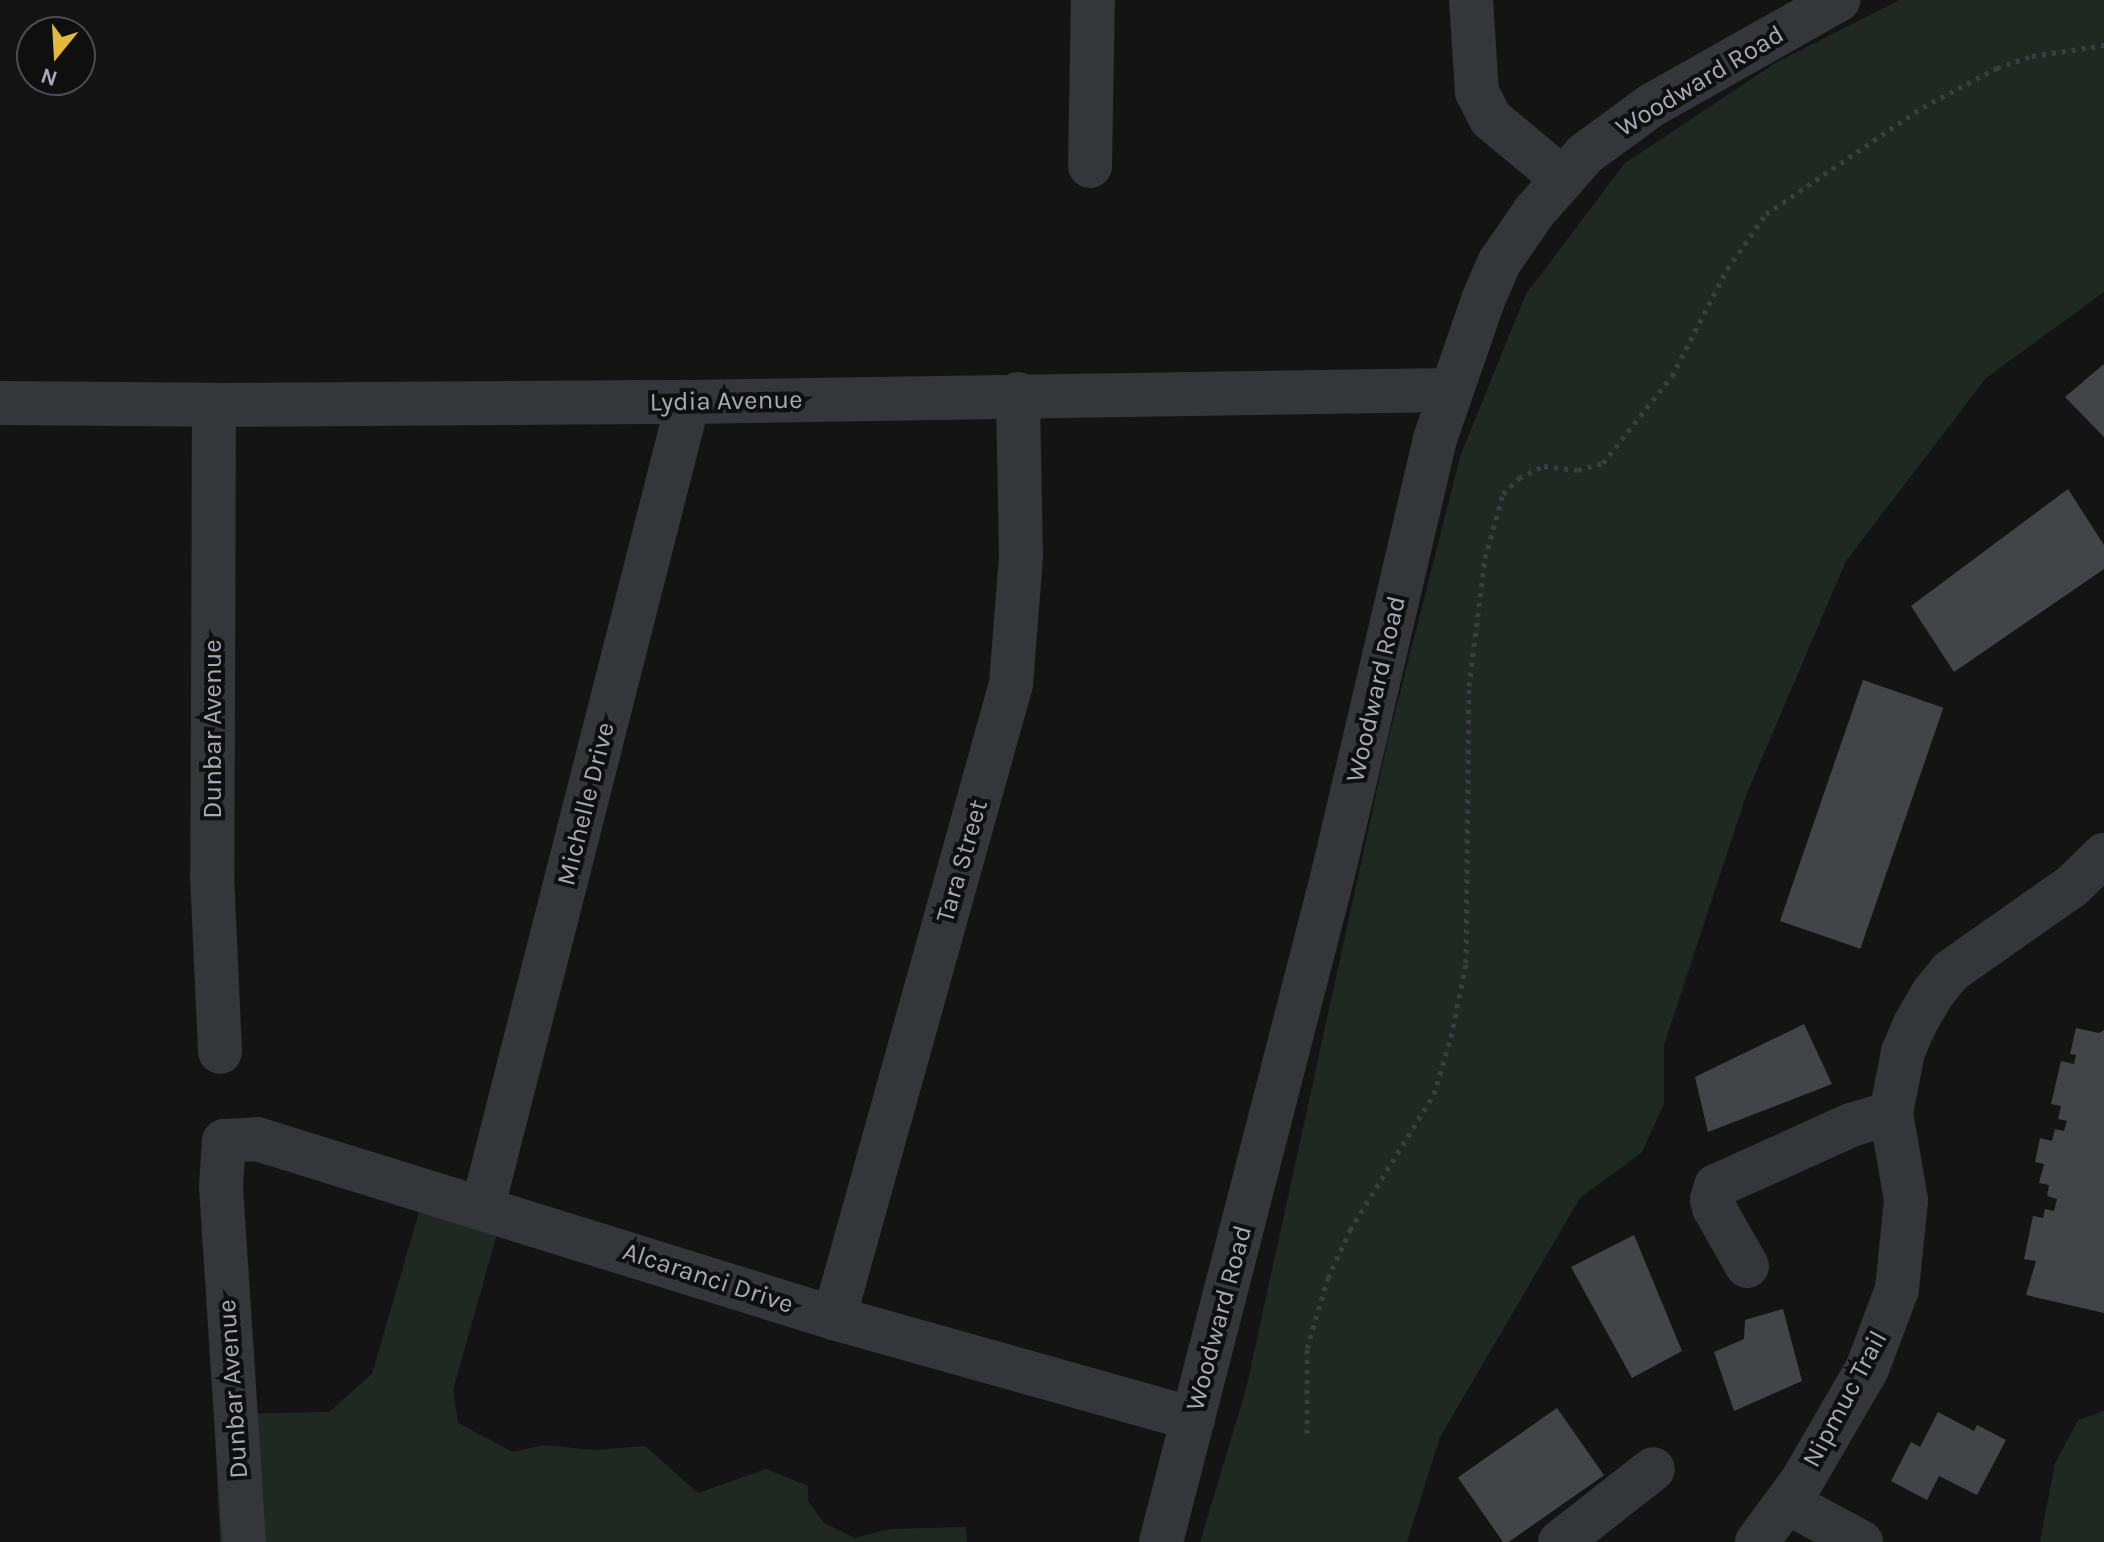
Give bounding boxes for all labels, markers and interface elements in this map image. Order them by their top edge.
north arrow [16,16,96,96]
street label: Woodward Road [1610,19,1790,143]
text: N [38,62,61,92]
street label: Lydia Avenue [649,384,803,418]
street label: Woodward Road [1339,593,1413,785]
street label: Dunbar Avenue [197,639,229,819]
street label: Michelle Drive [551,719,621,889]
street label: Tara Street [930,796,994,926]
street label: Woodward Road [1179,1222,1259,1414]
street label: Alcaranci Drive [619,1236,797,1320]
street label: Dunbar Avenue [211,1298,255,1480]
street label: Nipmuc Trail [1796,1325,1894,1473]

